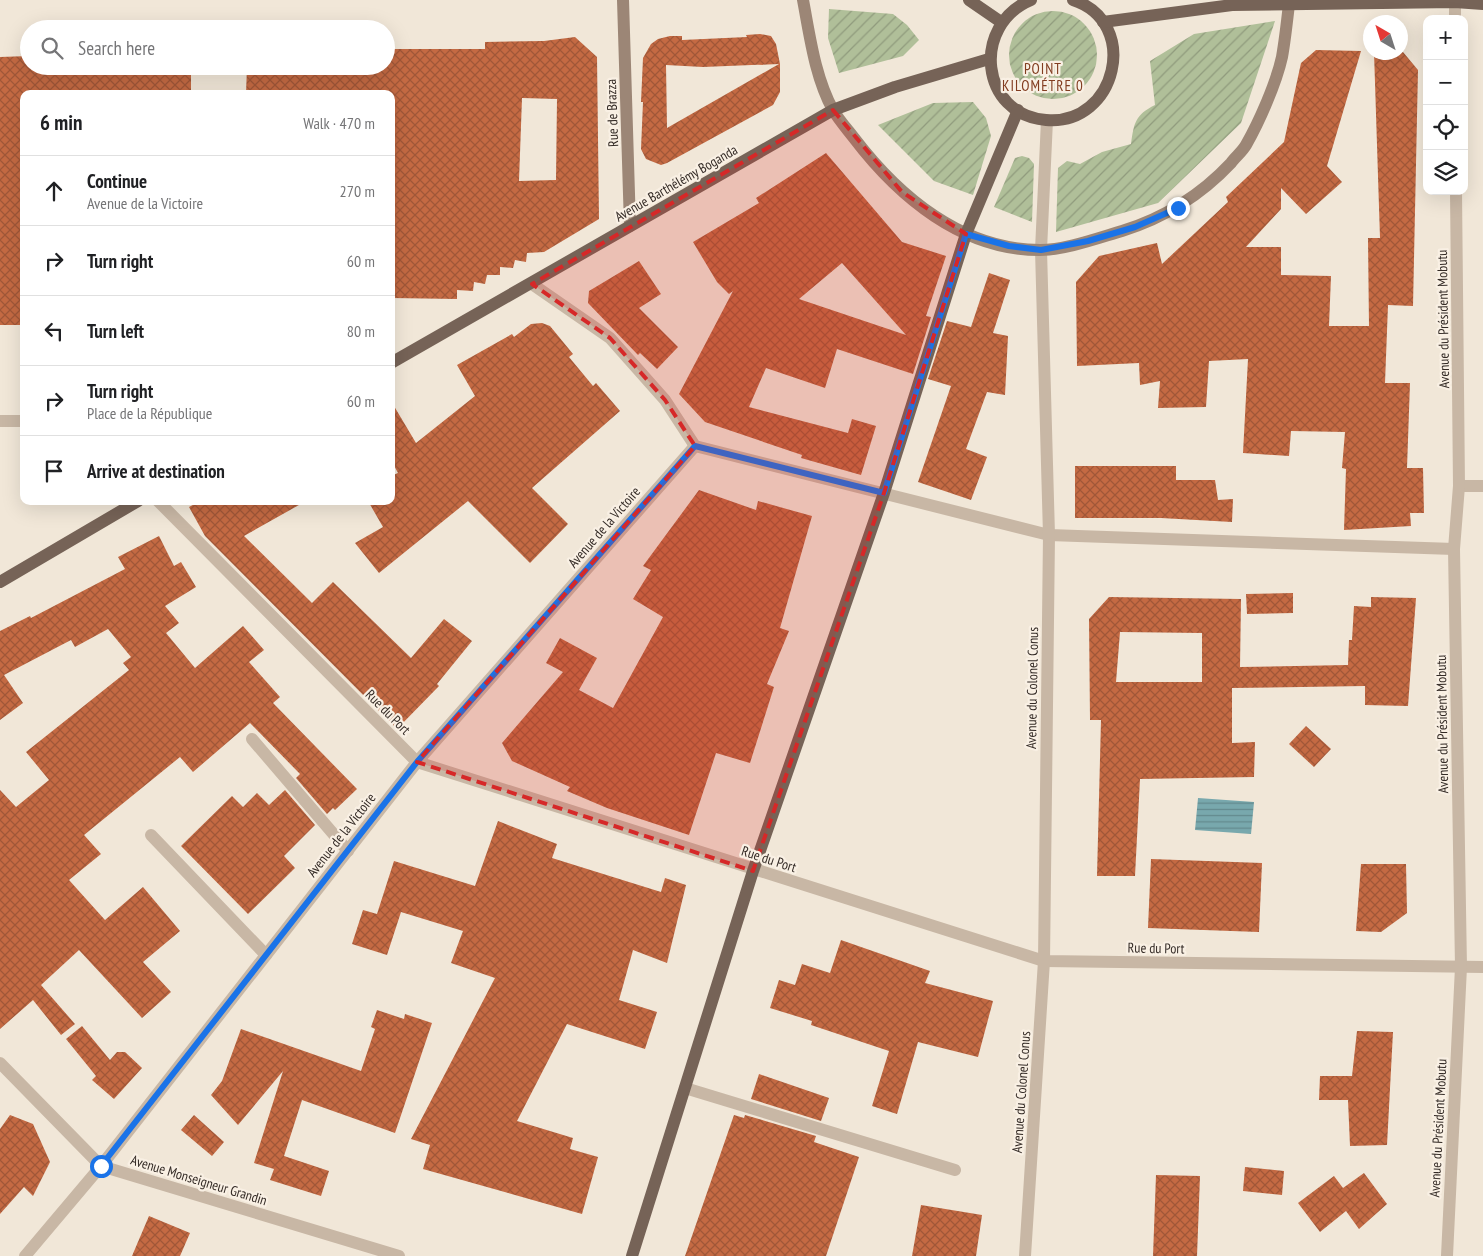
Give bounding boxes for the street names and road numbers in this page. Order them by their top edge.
street label: Rue de Brazza [602,79,622,147]
street label: Avenue Barthélémy Boganda [611,141,741,225]
street label: Avenue du Président Mobutu [1433,250,1453,388]
street label: Avenue de la Victoire [564,483,644,571]
street label: Avenue du Colonel Conus [1022,627,1042,749]
street label: Avenue du Président Mobutu [1432,655,1452,793]
street label: Rue du Port [362,686,414,738]
street label: Avenue de la Victoire [303,789,380,881]
street label: Rue du Port [739,842,799,876]
street label: Rue du Port [1128,939,1185,957]
street label: Avenue du Colonel Conus [1008,1030,1034,1154]
street label: Avenue du Président Mobutu [1425,1058,1451,1198]
street label: Avenue Monseigneur Grandin [129,1151,269,1209]

